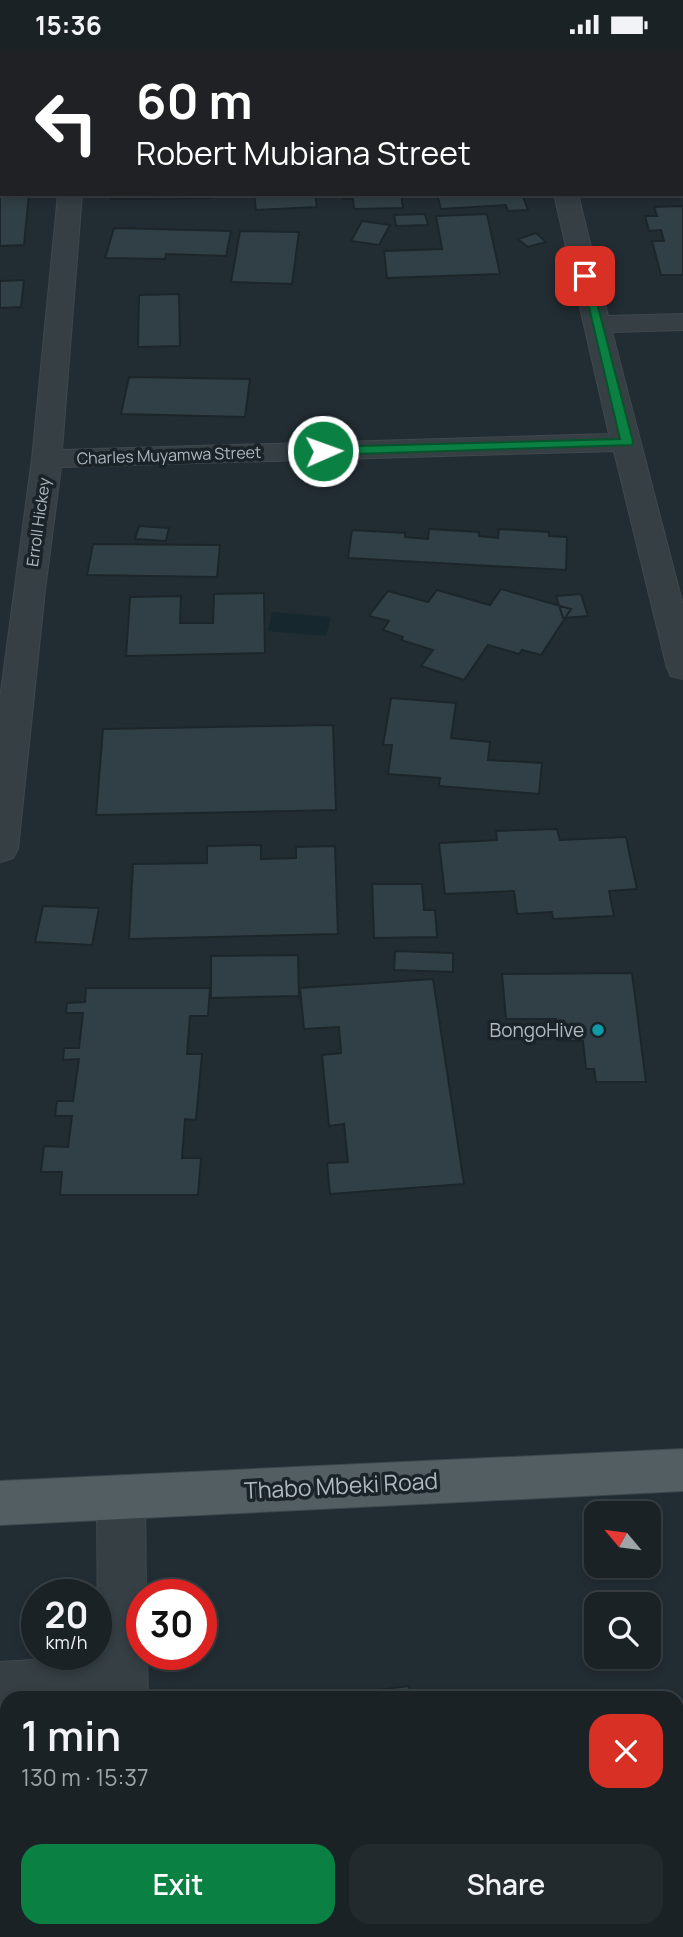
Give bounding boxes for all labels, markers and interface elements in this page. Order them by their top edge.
text: 15:36 [35,7,102,43]
text: 60 m [136,67,253,134]
icon: left [21,77,112,168]
text: Robert Mubiana Street [136,131,471,175]
pin [555,246,615,306]
icon: arrive [566,257,604,295]
position arrow [286,414,360,488]
street label: Charles Muyamwa Street [76,441,262,469]
street label: Erroll Hickey [21,476,55,568]
place label: BongoHive [490,1017,584,1043]
marker: BongoHive [590,1022,606,1038]
street label: Thabo Mbeki Road [243,1464,439,1506]
north arrow [584,1501,662,1579]
map controls [584,1501,661,1669]
speed limit sign: 30 [126,1579,217,1670]
text: 20 [45,1591,88,1639]
button: search [584,1592,661,1669]
text: km/h [46,1630,87,1654]
text: 1 min [21,1706,121,1764]
button: close [589,1714,663,1788]
text: 130 m · 15:37 [21,1761,149,1793]
button: Exit [21,1844,335,1924]
button: Share [349,1844,663,1924]

